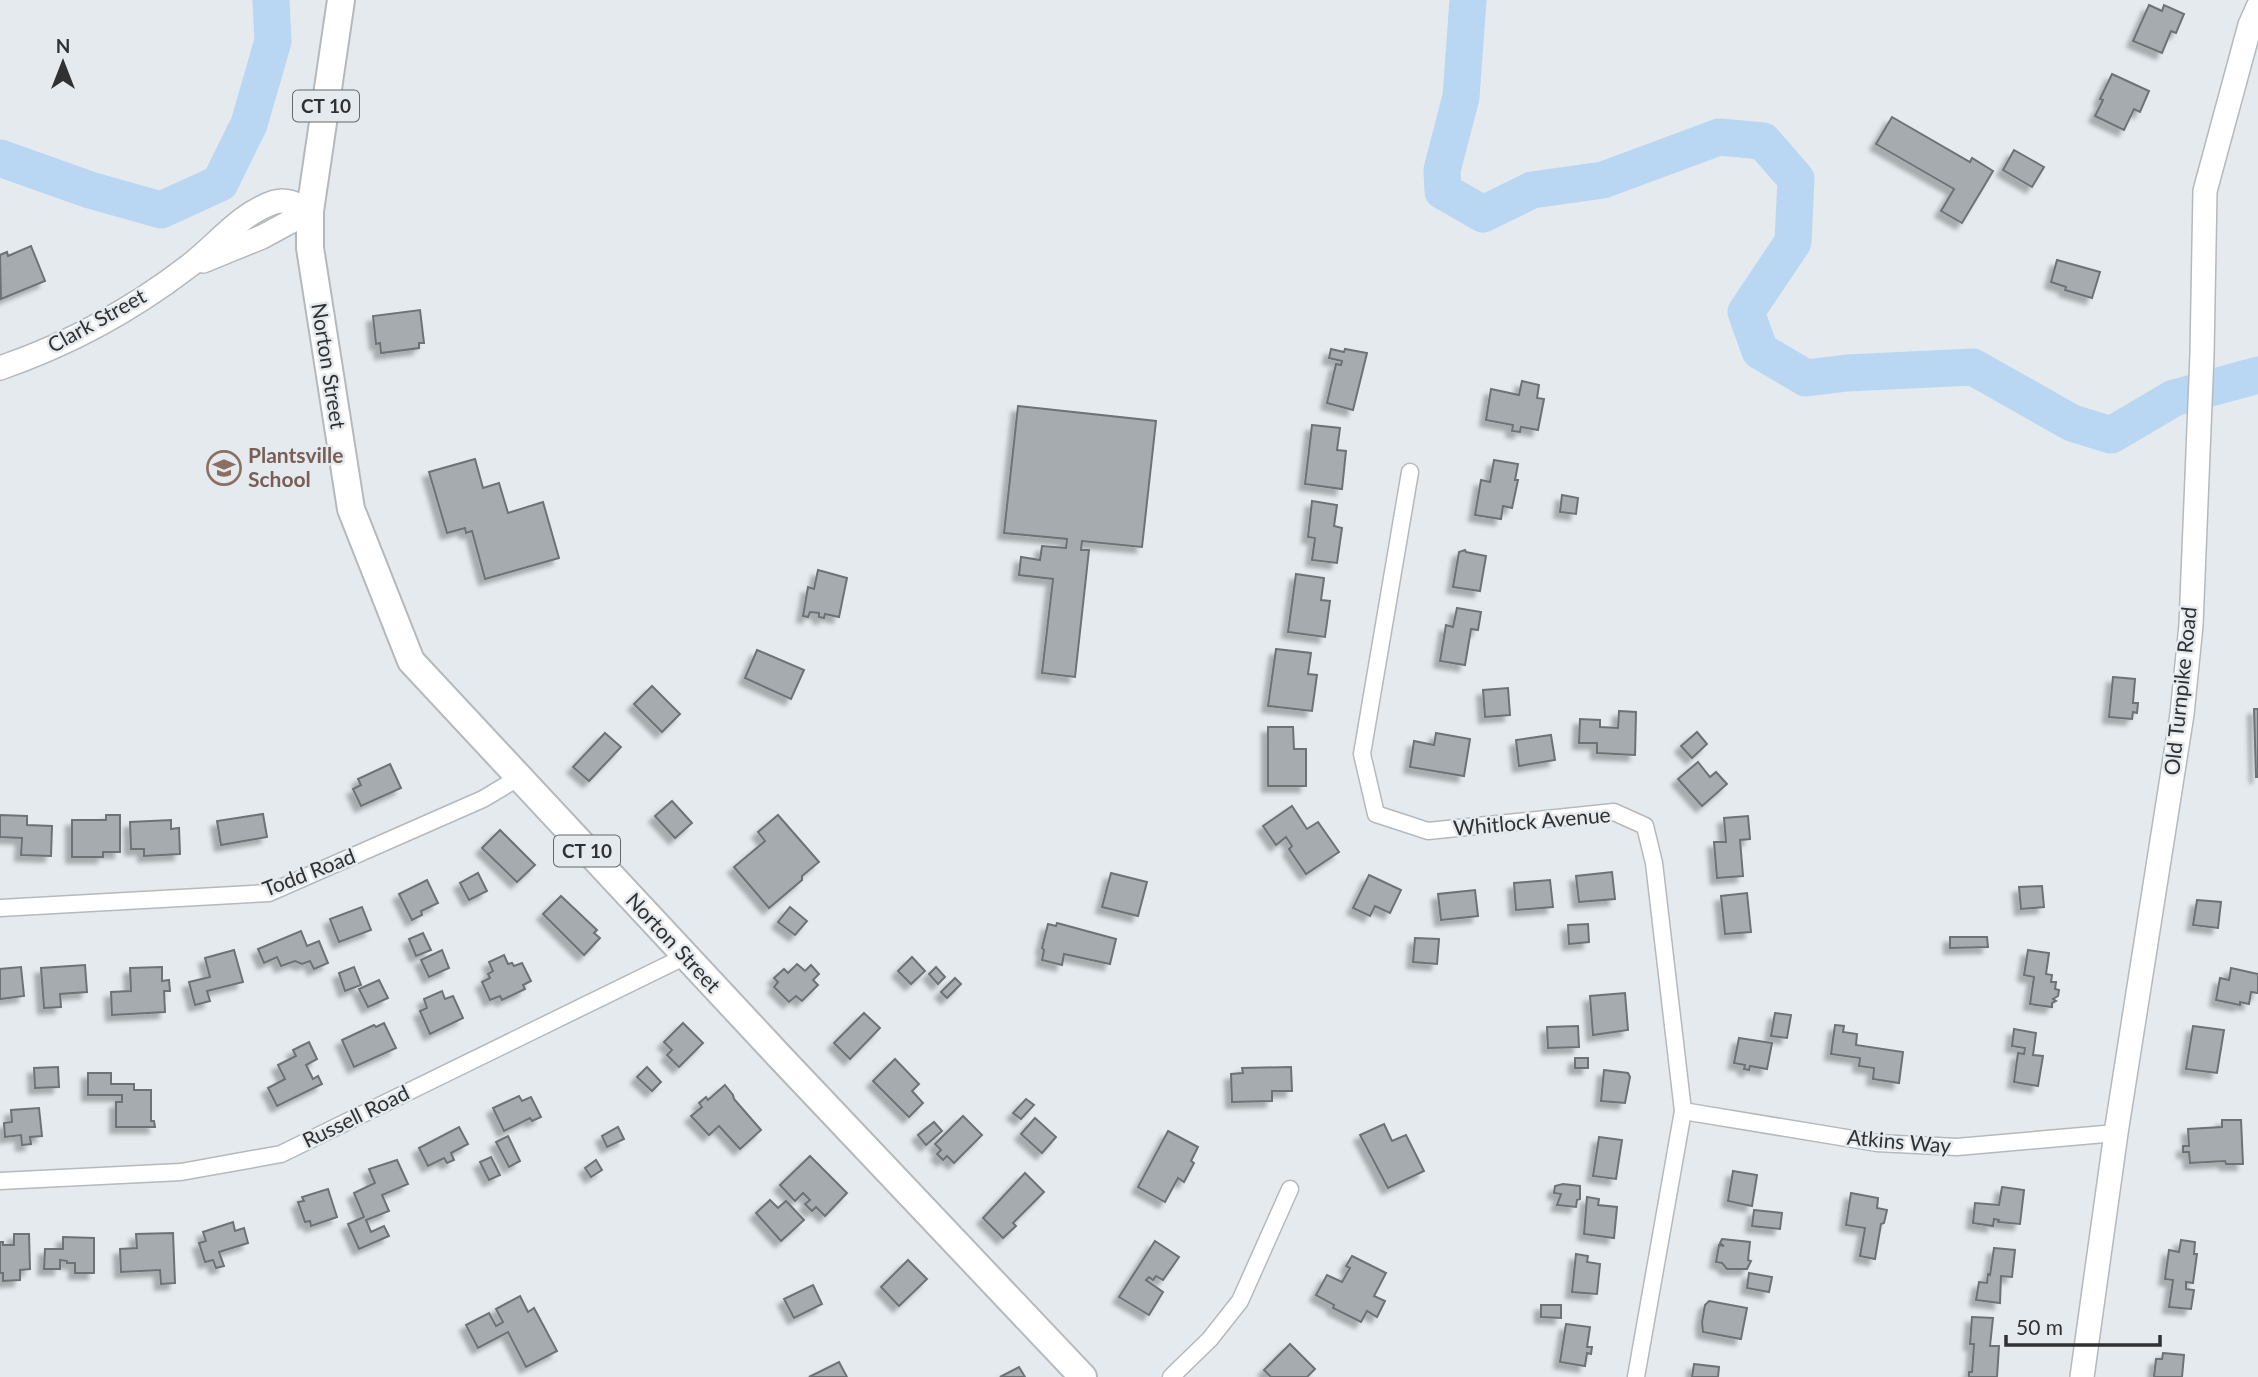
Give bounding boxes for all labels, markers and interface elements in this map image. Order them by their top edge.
north arrow [28,28,98,98]
text: N [56,34,70,57]
road number: CT 10 [293,90,359,122]
street label: Clark Street [43,282,150,357]
street label: Norton Street [307,301,352,431]
place label: Plantsville School [248,442,343,491]
school or university icon: Plantsville School [205,449,243,487]
street label: Old Turnpike Road [2158,605,2201,776]
street label: Whitlock Avenue [1452,801,1612,840]
road number: CT 10 [554,836,620,866]
street label: Todd Road [259,843,358,901]
street label: Norton Street [622,887,727,997]
street label: Russell Road [298,1079,413,1152]
street label: Atkins Way [1846,1124,1952,1158]
scale bar [2006,1304,2160,1348]
text: 50 m [2016,1314,2063,1339]

